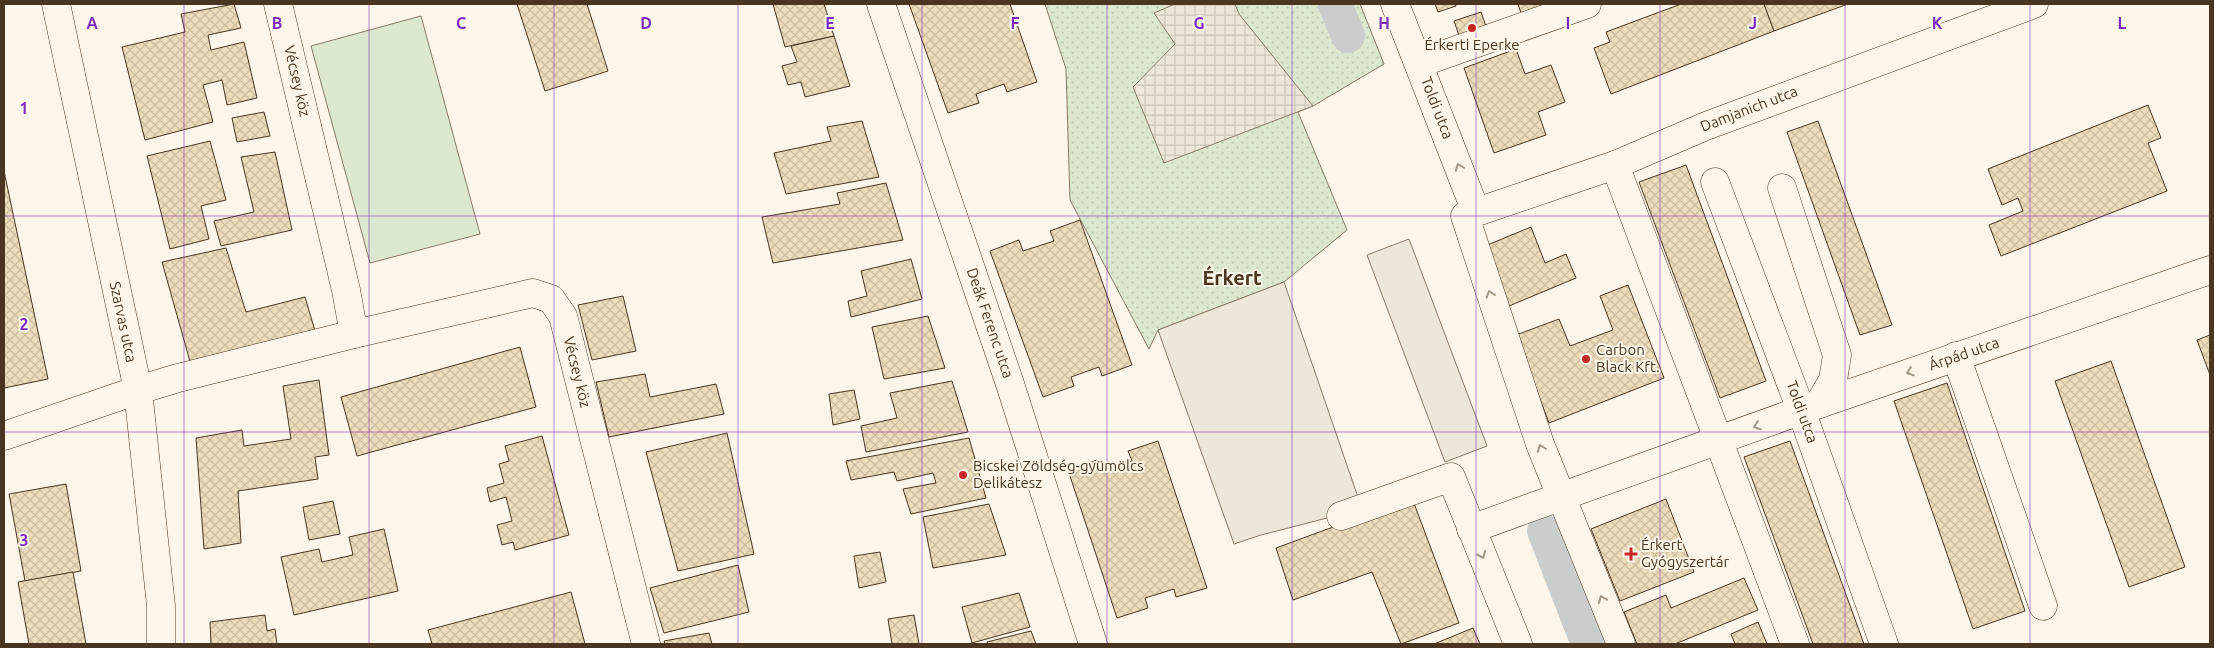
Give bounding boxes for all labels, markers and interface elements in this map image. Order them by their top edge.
text: A [86,14,98,32]
text: B [272,14,282,32]
text: C [456,14,466,32]
text: D [640,14,652,32]
text: E [825,14,835,32]
text: F [1011,14,1020,32]
text: G [1193,14,1205,32]
text: H [1378,14,1390,32]
text: I [1566,14,1570,32]
text: J [1749,14,1757,32]
text: K [1932,14,1943,32]
text: L [2118,14,2127,32]
marker: Érkerti Eperke [1466,22,1478,34]
place label: Érkerti Eperke [1424,36,1520,53]
street label: Vécsey köz [281,44,314,118]
street label: Toldi utca [1418,74,1457,141]
street label: Damjanich utca [1698,82,1800,135]
text: 1 [19,99,29,117]
one-way arrow [1455,163,1465,171]
street label: Deák Ferenc utca [964,265,1017,380]
district label: Érkert [1202,265,1262,289]
street label: Szarvas utca [107,280,140,364]
one-way arrow [1486,291,1496,299]
text: 2 [19,315,29,333]
street label: Árpád utca [1926,334,2001,373]
street label: Vécsey köz [560,335,595,409]
place label: Carbon Black Kft. [1596,341,1660,375]
marker: Carbon Black Kft. [1580,353,1592,365]
one-way arrow [1906,366,1915,376]
street label: Toldi utca [1783,378,1822,445]
one-way arrow [1753,420,1762,430]
one-way arrow [1537,445,1547,453]
place label: Bicskei Zöldség-gyümölcs Delikátesz [973,457,1143,491]
marker: Bicskei Zöldség-gyümölcs Delikátesz [957,469,969,481]
text: 3 [19,531,29,549]
place label: Érkert Gyógyszertár [1641,536,1729,570]
marker: Érkert Gyógyszertár [1625,548,1637,560]
one-way arrow [1476,550,1486,559]
one-way arrow [1598,595,1609,604]

